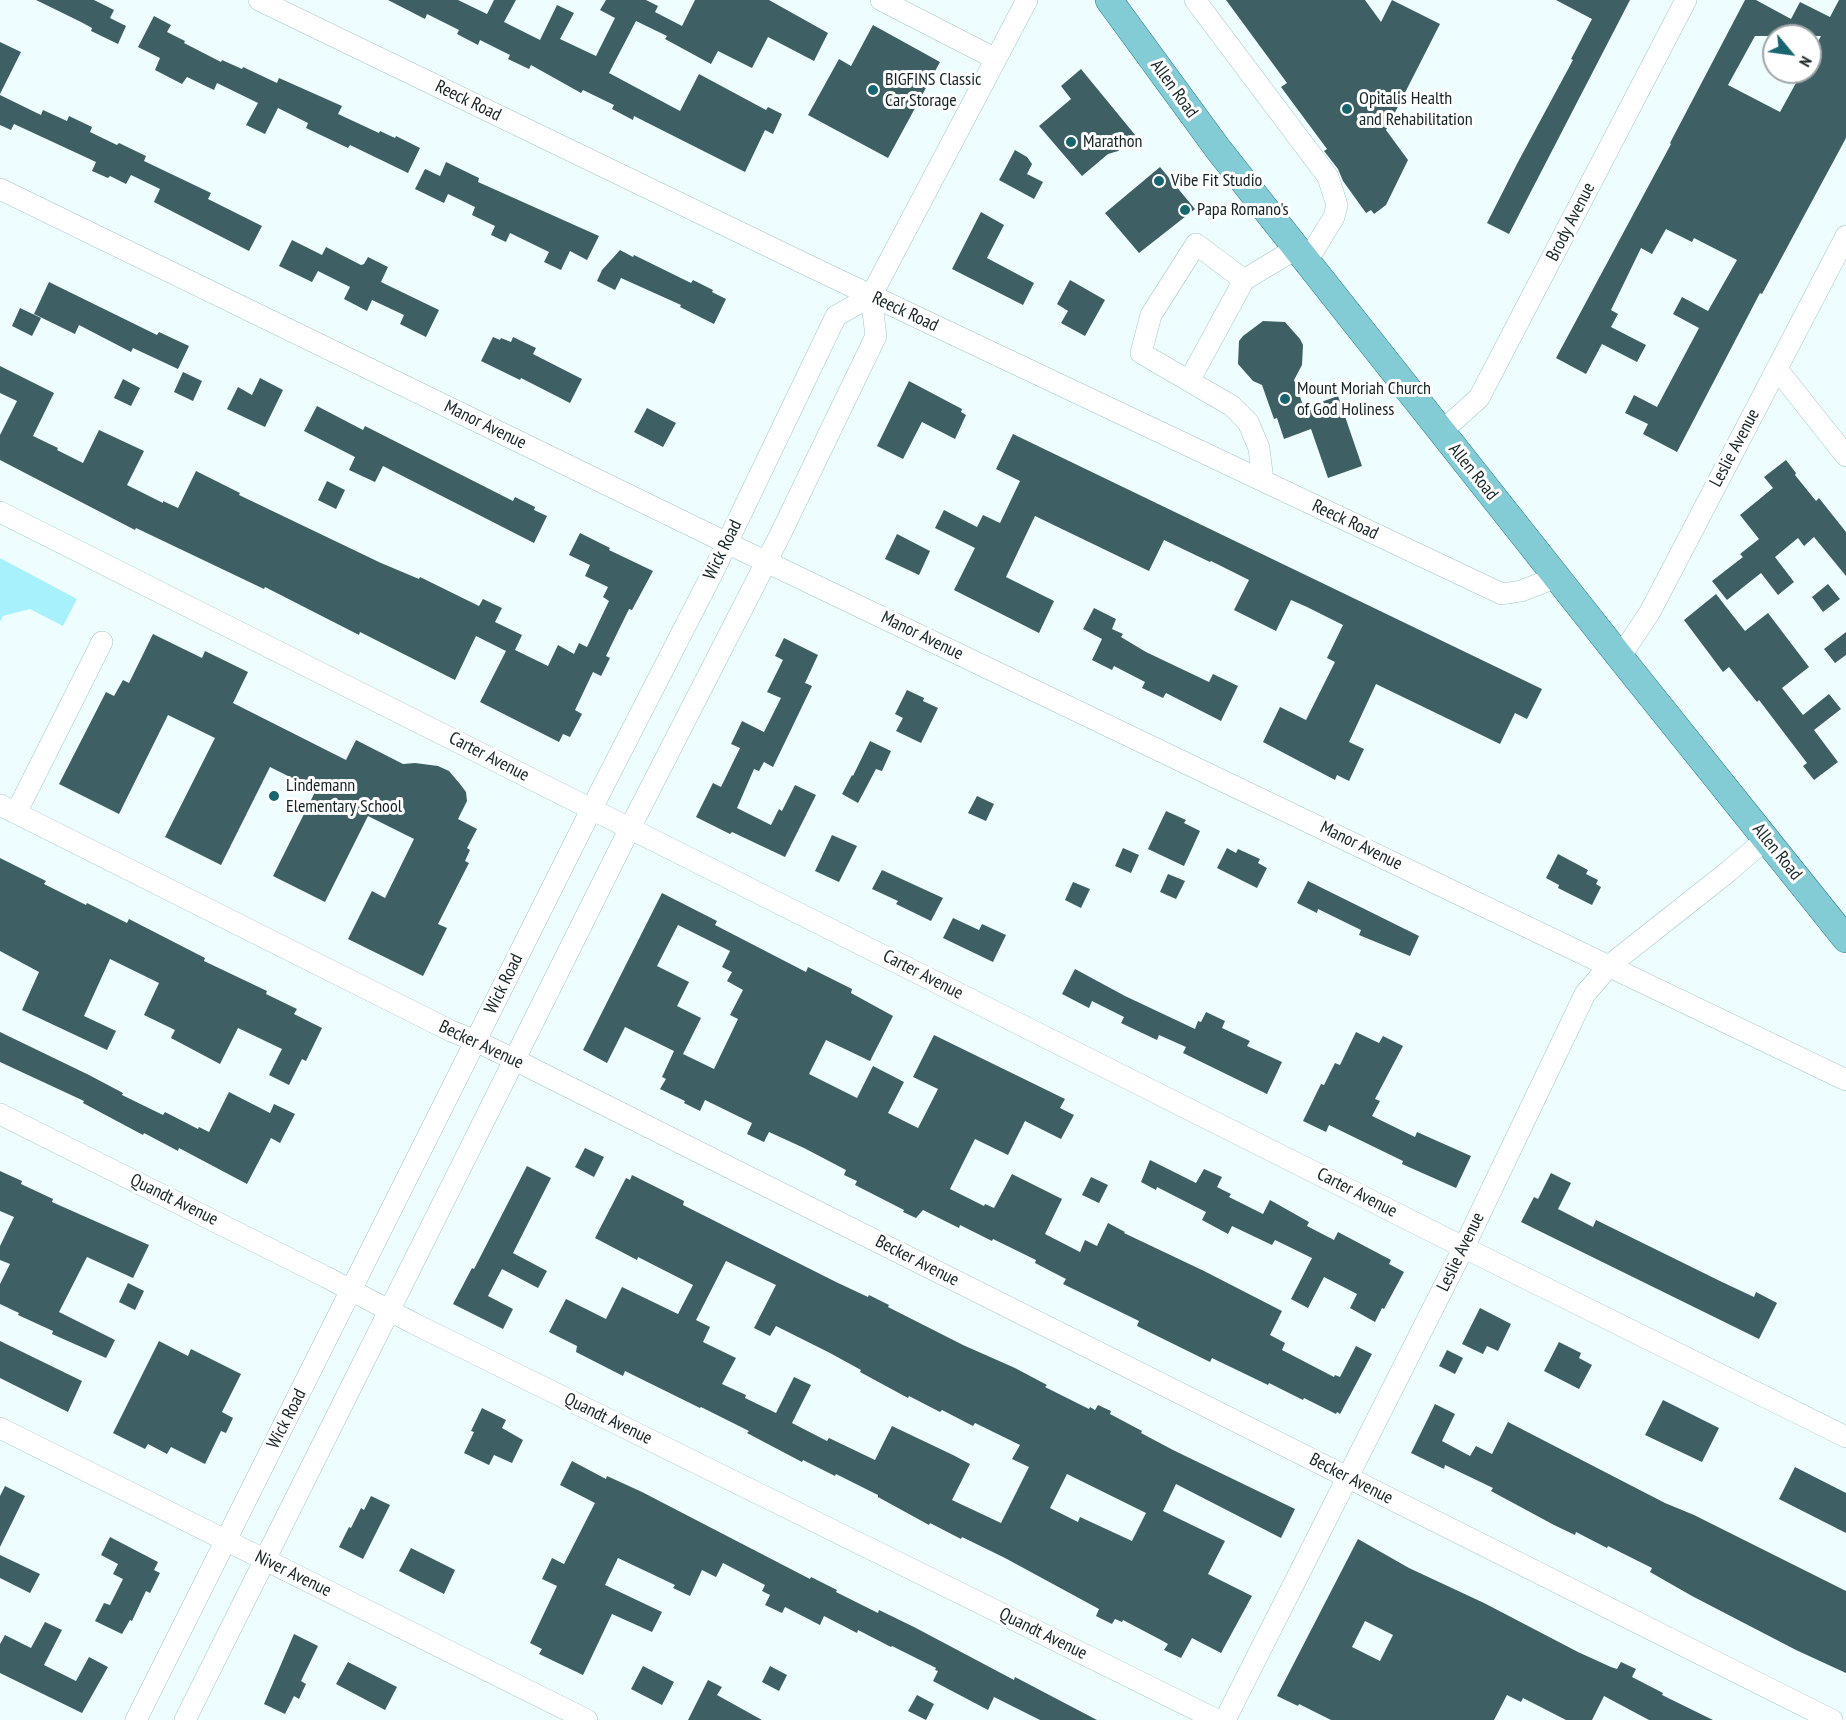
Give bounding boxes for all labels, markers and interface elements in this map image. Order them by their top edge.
north arrow [1762,24,1822,84]
text: N [1795,53,1817,70]
street label: Allen Road [1146,56,1202,122]
place label: BIGFINS Classic Car Storage [885,69,981,112]
street label: Reeck Road [432,76,504,126]
marker: BIGFINS Classic Car Storage [866,83,880,97]
place label: Opitalis Health and Rehabilitation [1359,88,1473,130]
marker: Opitalis Health and Rehabilitation [1340,102,1354,116]
place label: Marathon [1083,131,1142,153]
marker: Marathon [1064,135,1078,149]
place label: Vibe Fit Studio [1171,170,1262,192]
marker: Vibe Fit Studio [1152,174,1166,188]
street label: Brody Avenue [1542,179,1600,265]
place label: Papa Romano's [1197,199,1289,221]
marker: Papa Romano's [1178,203,1192,217]
street label: Reeck Road [869,287,941,337]
place label: Mount Moriah Church of God Holiness [1297,378,1431,420]
marker: Mount Moriah Church of God Holiness [1278,392,1292,406]
street label: Manor Avenue [440,396,530,454]
street label: Leslie Avenue [1705,405,1765,491]
street label: Allen Road [1444,439,1502,505]
street label: Reeck Road [1309,495,1381,545]
street label: Wick Road [699,517,747,583]
street label: Manor Avenue [877,607,967,665]
street label: Carter Avenue [445,728,533,786]
place label: Lindemann Elementary School [286,775,402,818]
marker: Lindemann Elementary School [267,789,281,803]
street label: Manor Avenue [1316,817,1406,875]
street label: Allen Road [1748,819,1806,885]
street label: Carter Avenue [879,946,967,1004]
street label: Wick Road [480,951,528,1017]
street label: Becker Avenue [435,1016,527,1074]
street label: Carter Avenue [1313,1164,1401,1222]
street label: Quandt Avenue [127,1169,221,1231]
street label: Leslie Avenue [1433,1209,1489,1295]
street label: Becker Avenue [872,1231,962,1291]
street label: Wick Road [263,1386,311,1452]
street label: Quandt Avenue [561,1388,655,1450]
street label: Becker Avenue [1306,1449,1396,1509]
street label: Niver Avenue [251,1546,335,1602]
street label: Quandt Avenue [996,1603,1090,1665]

